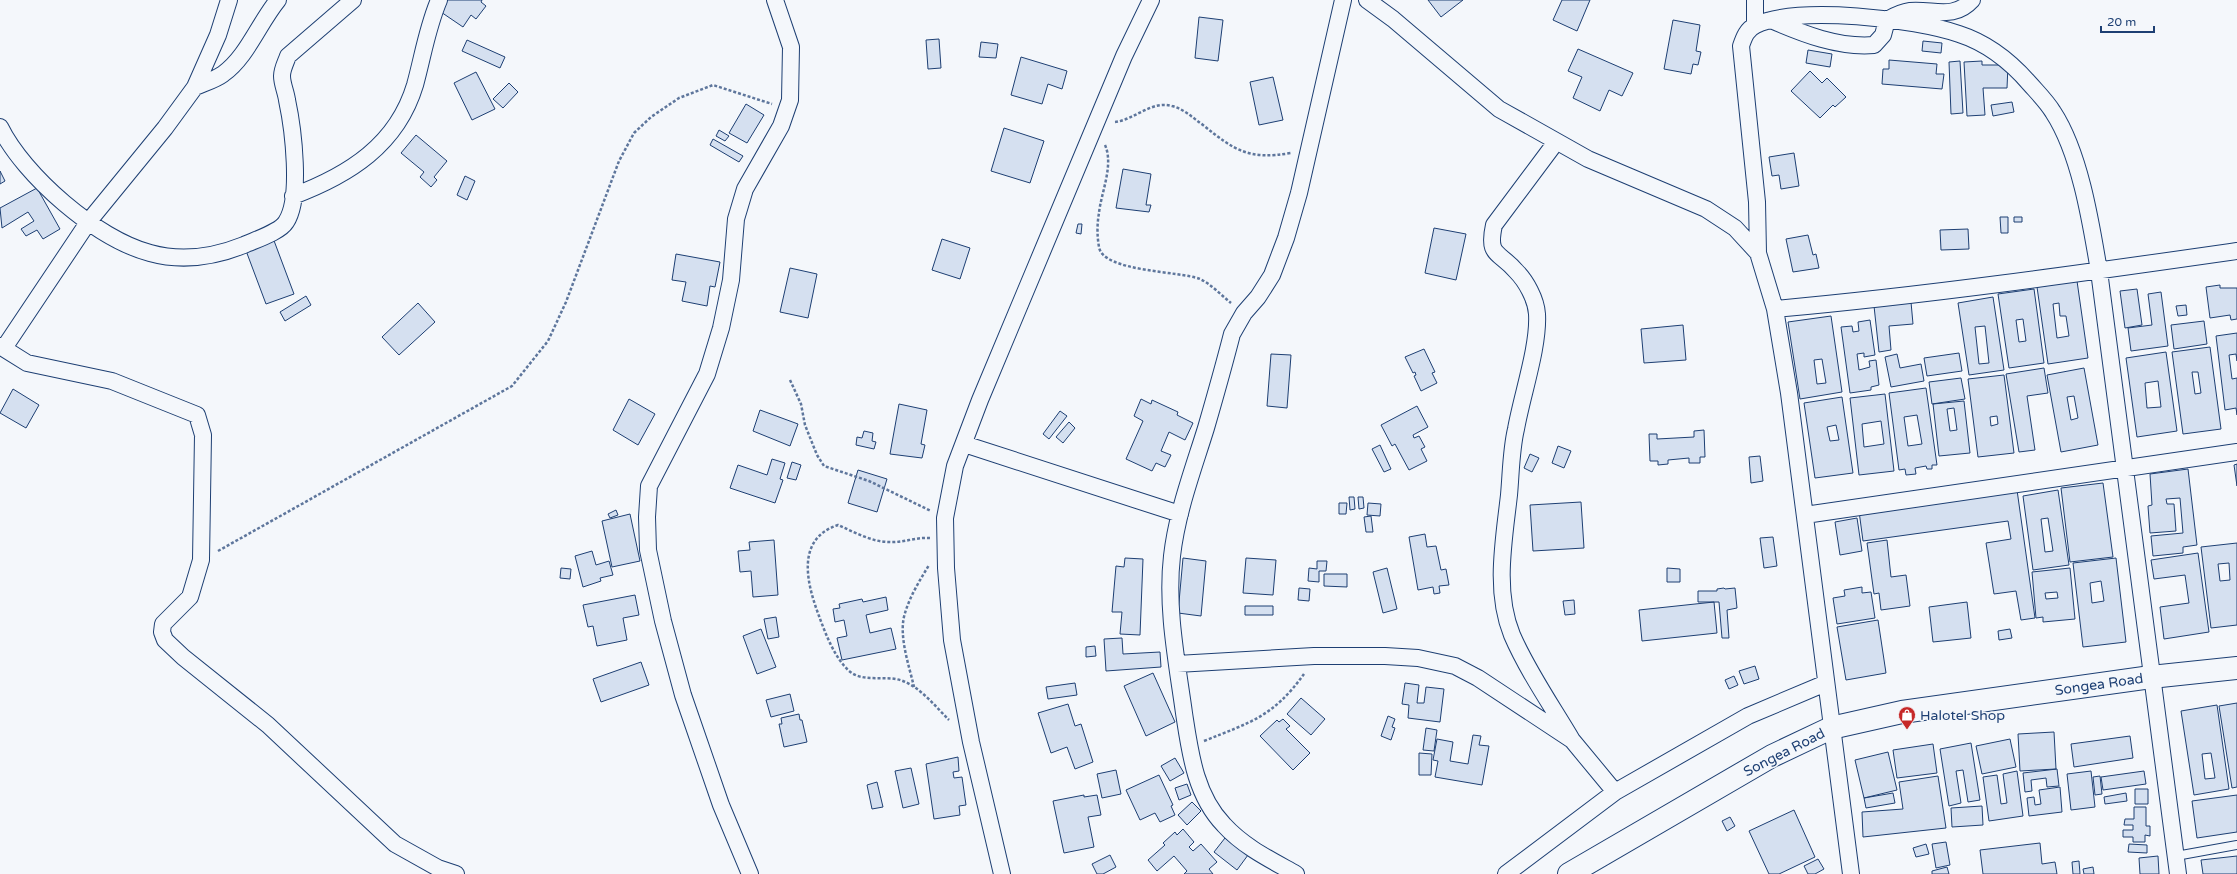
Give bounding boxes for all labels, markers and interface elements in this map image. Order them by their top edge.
scale bar [2101,8,2154,34]
text: 20 m [2107,15,2136,29]
street label: Songea Road [2054,670,2144,699]
shop icon: Halotel Shop [1897,705,1917,730]
place label: Halotel Shop [1920,707,2005,724]
street label: Songea Road [1741,725,1828,780]

